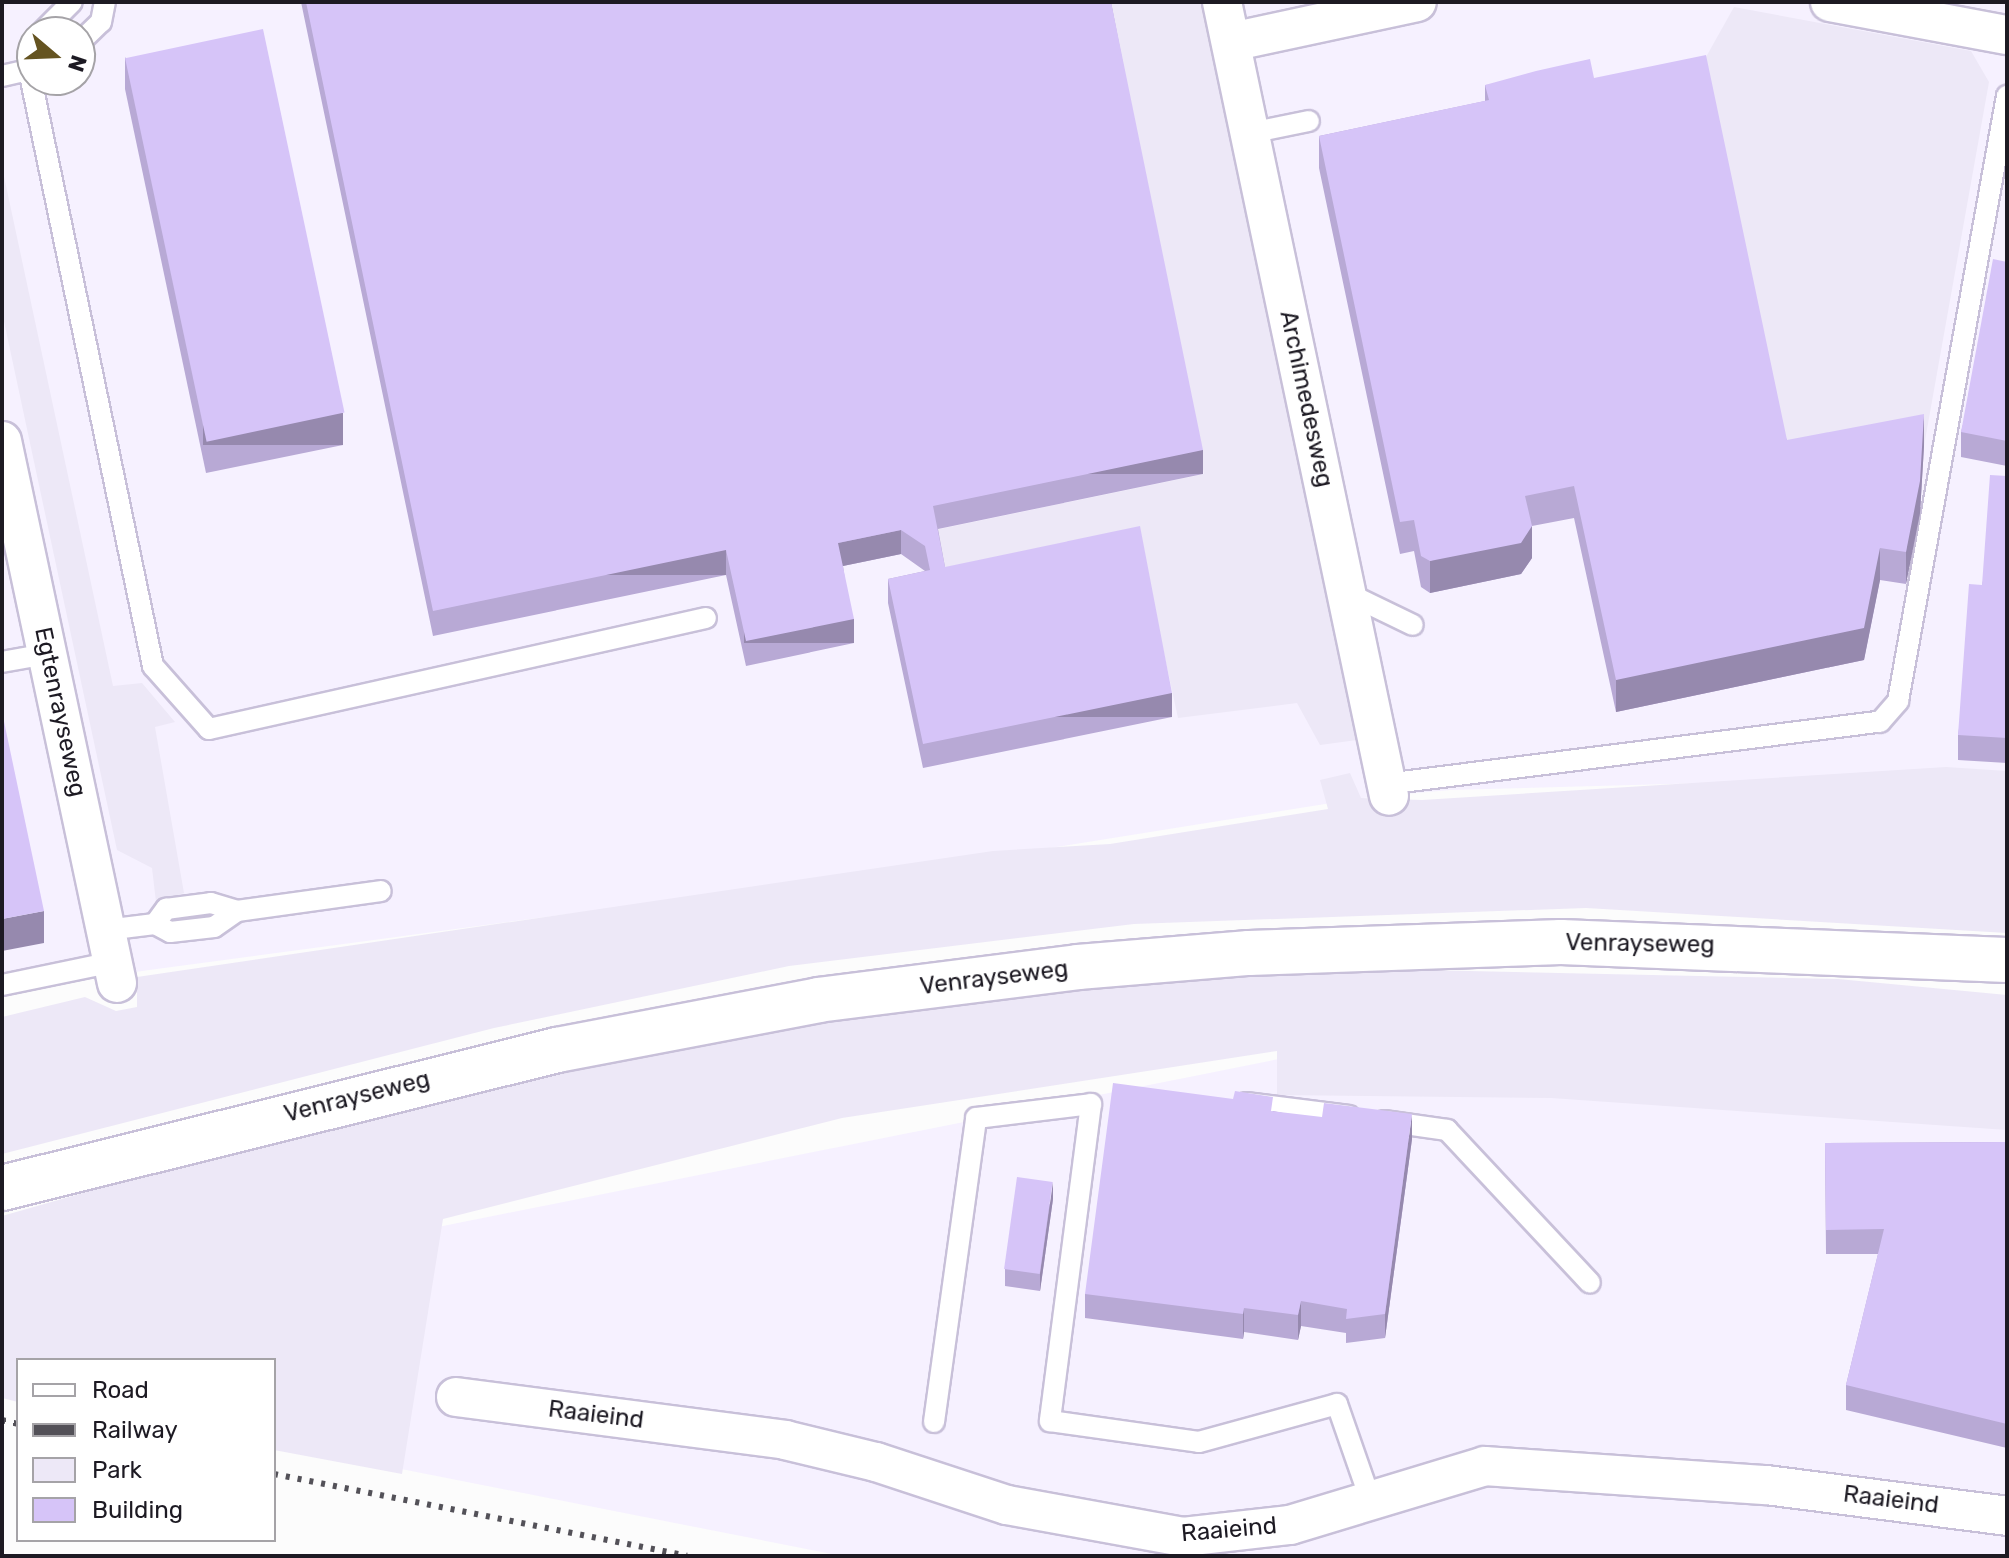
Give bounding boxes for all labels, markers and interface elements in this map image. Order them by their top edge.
north arrow [16,16,96,96]
text: N [62,51,93,75]
street label: Archimedesweg [1273,308,1339,490]
street label: Egtenrayseweg [28,624,92,800]
street label: Venrayseweg [1565,928,1715,960]
street label: Venrayseweg [918,955,1070,1001]
street label: Venrayseweg [281,1065,433,1129]
legend [16,1358,276,1542]
text: Road [92,1376,149,1404]
street label: Raaieind [547,1395,645,1435]
text: Railway [92,1416,178,1444]
text: Park [92,1456,142,1484]
street label: Raaieind [1842,1480,1940,1520]
text: Building [92,1496,183,1524]
street label: Raaieind [1180,1511,1278,1549]

